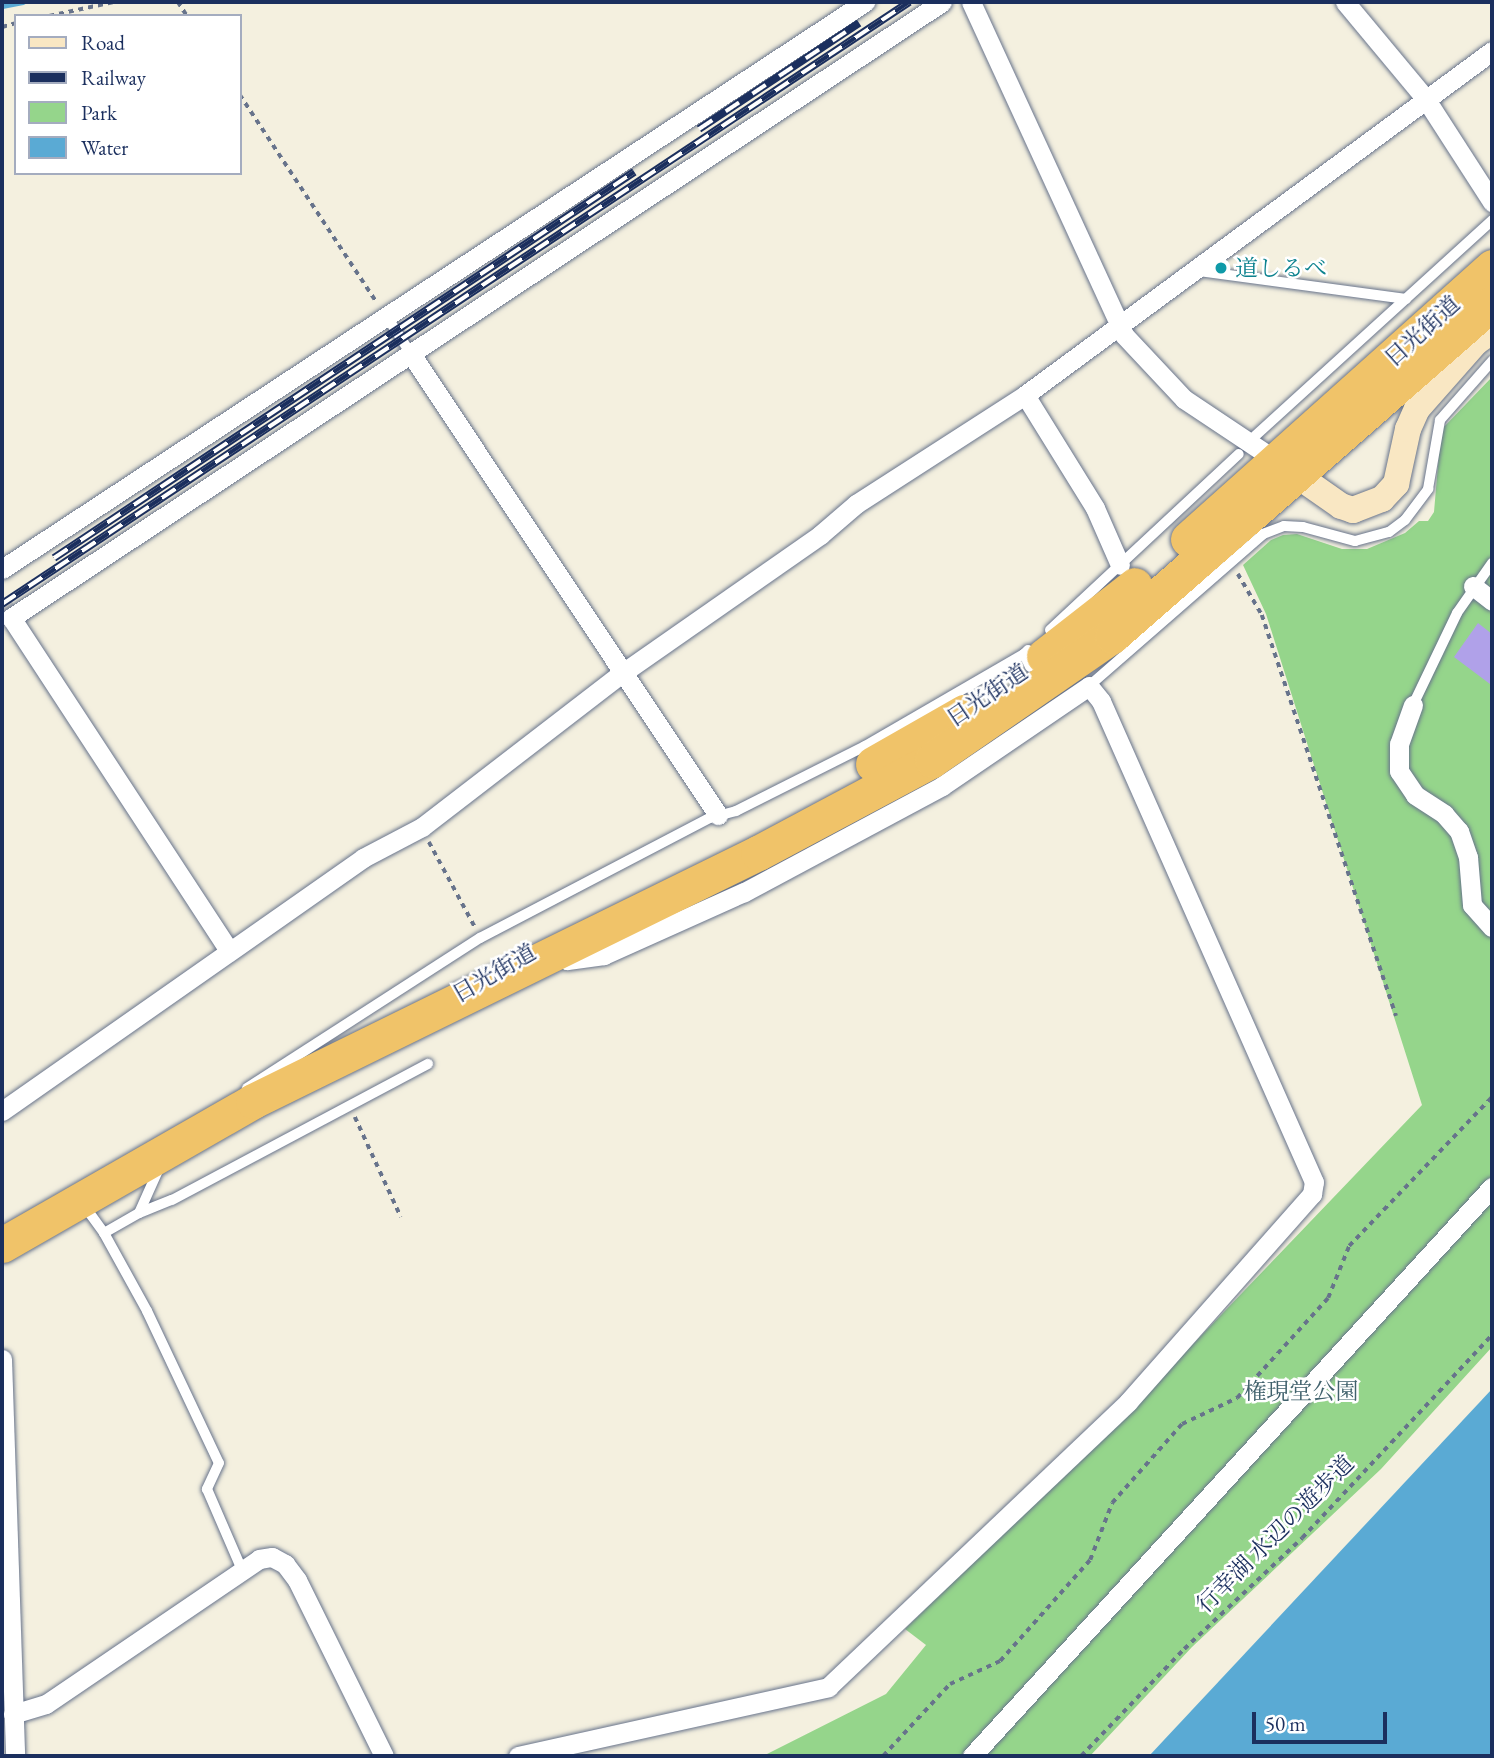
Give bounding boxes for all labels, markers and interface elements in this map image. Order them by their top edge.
legend [14,14,242,175]
text: Road [81,29,125,56]
text: Railway [81,64,146,91]
text: Park [81,99,117,126]
text: Water [81,134,128,161]
place label: 道しるべ [1235,254,1327,282]
marker: 道しるべ [1213,260,1229,276]
street label: 日光街道 [1379,290,1465,372]
street label: 日光街道 [941,658,1033,732]
street label: 日光街道 [447,938,541,1008]
park label: 権現堂公園 [1244,1377,1358,1405]
street label: 行幸湖 水辺の遊歩道 [1190,1449,1360,1619]
scale bar [1256,1698,1391,1742]
text: 50 m [1265,1710,1306,1737]

